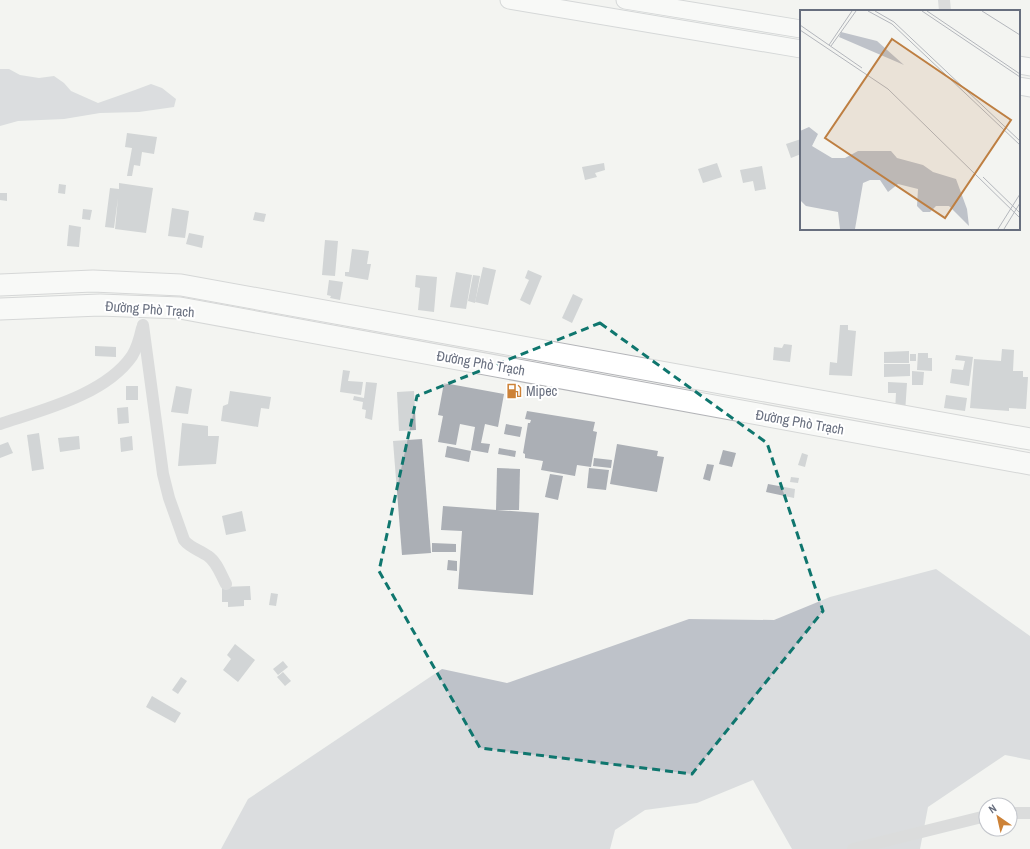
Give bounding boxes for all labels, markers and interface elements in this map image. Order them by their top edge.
inset map [800,10,1020,230]
street label: Đường Phò Trạch [105,297,195,321]
street label: Đường Phò Trạch [435,346,527,380]
fuel station icon: Mipec [505,382,523,400]
place label: Mipec [526,382,558,400]
street label: Đường Phò Trạch [754,405,846,439]
north arrow [978,797,1018,837]
text: N [986,801,999,816]

